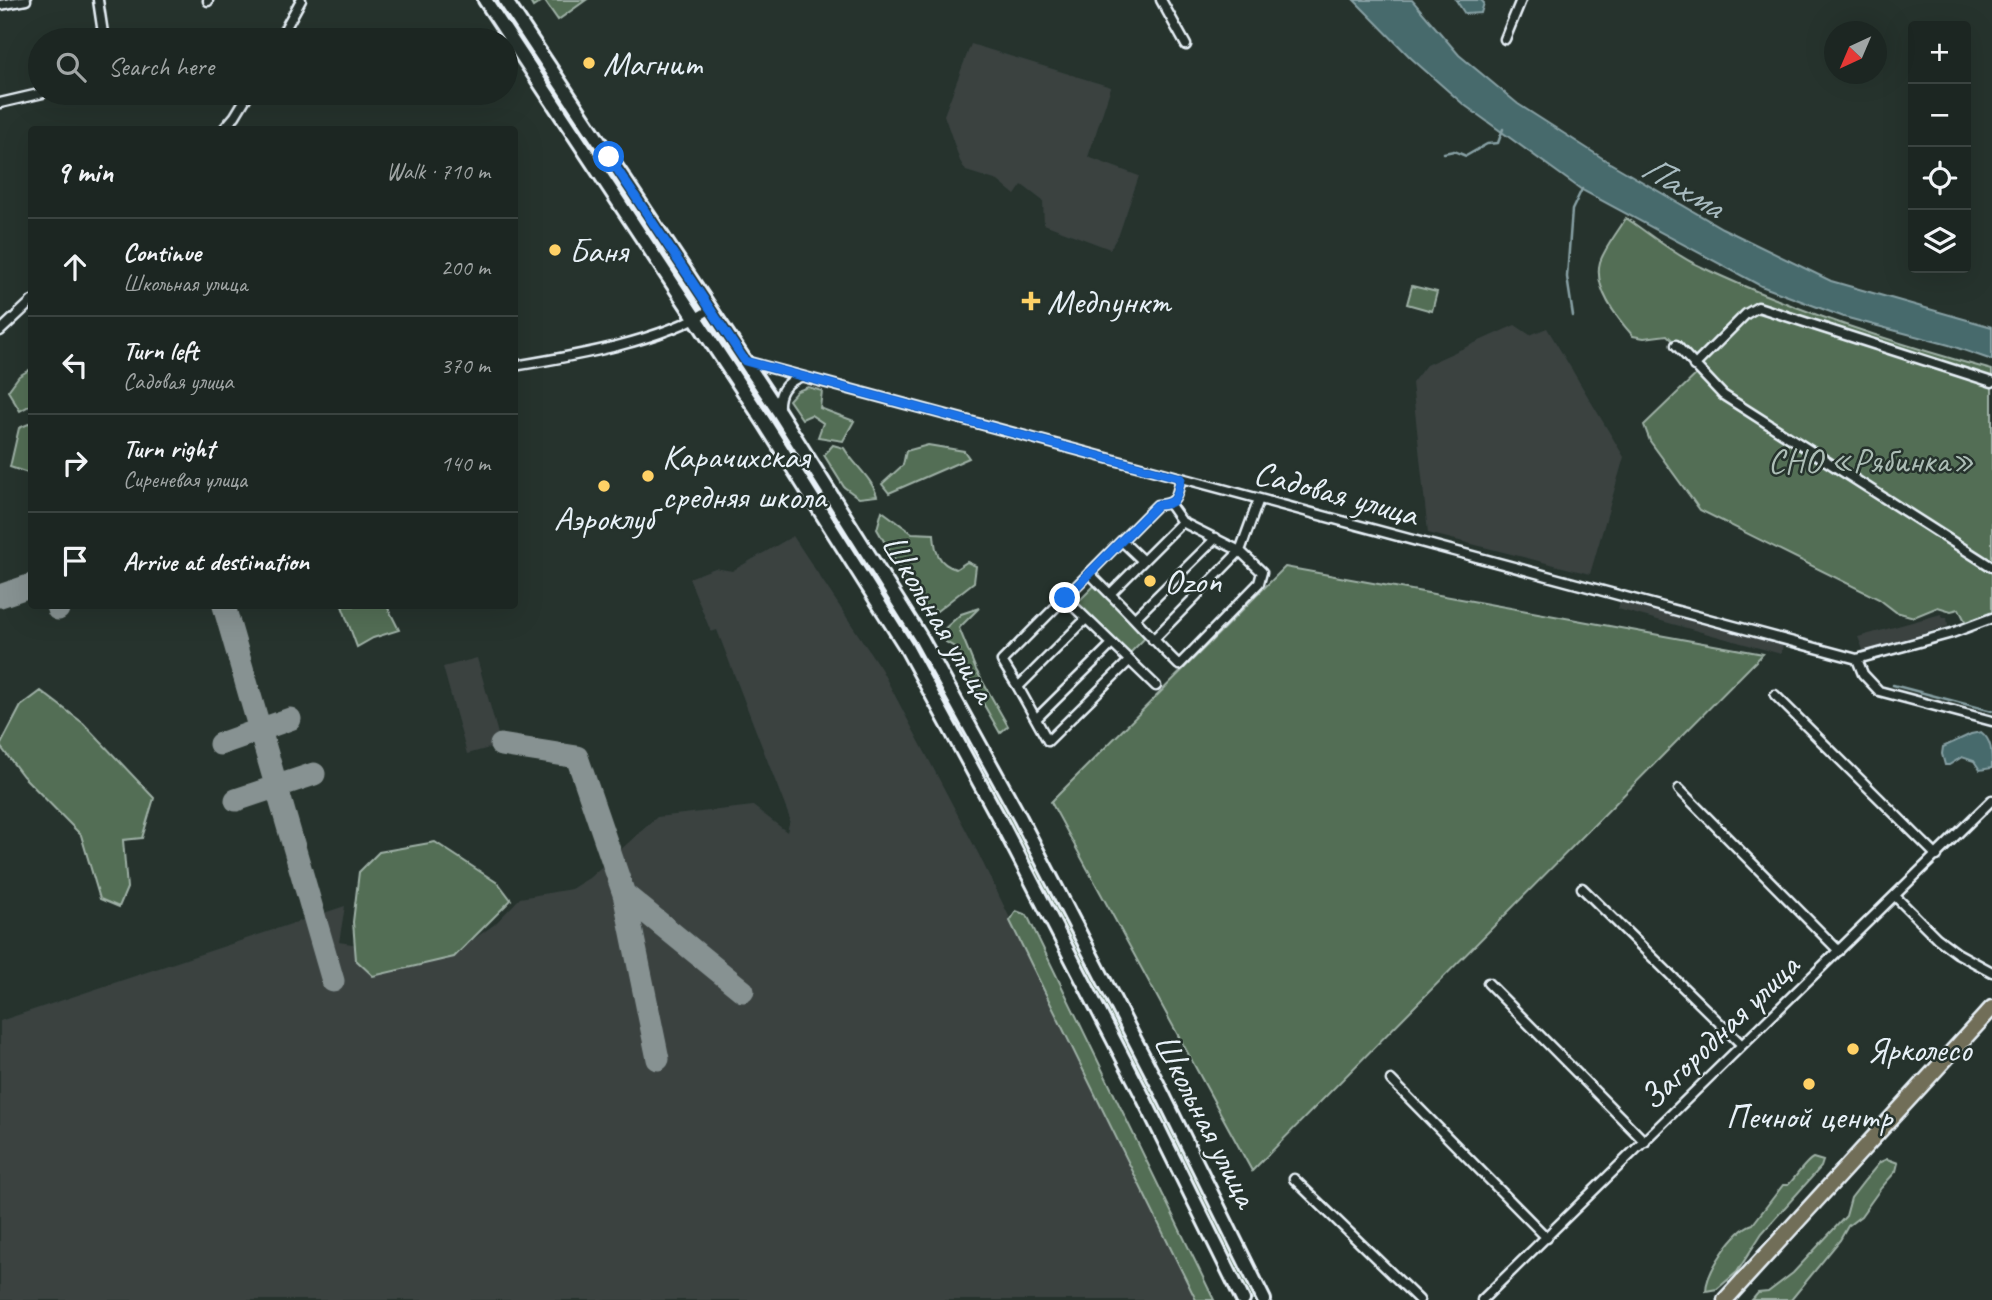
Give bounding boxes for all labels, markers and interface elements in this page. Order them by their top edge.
north arrow [1824,21,1887,84]
map controls [1908,21,1971,273]
button: + [1908,21,1971,84]
search box [28,28,518,105]
place label: Магнит [603,41,704,86]
icon: search [52,48,90,86]
text: Search here [108,50,214,83]
marker: Магнит [581,55,597,71]
button: − [1908,84,1971,147]
route start [593,141,624,172]
water label: Пахма [1633,143,1735,230]
button: locate [1908,147,1971,210]
text: 9 min [56,153,113,191]
text: Walk · 710 m [386,157,490,186]
button: layers [1908,210,1971,273]
place label: Баня [569,228,630,273]
text: Continue [123,236,201,269]
marker: Баня [547,242,563,258]
icon: ahead [56,248,94,286]
text: 200 m [441,253,490,282]
text: Школьная улица [123,269,247,298]
place label: Медпункт [1047,279,1173,324]
marker: Медпункт [1021,291,1041,311]
text: Turn left [123,334,198,367]
icon: left [56,346,94,384]
text: 370 m [441,351,490,380]
text: Садовая улица [123,367,233,396]
text: Turn right [123,432,214,465]
place label: Карачихская средняя школа [662,434,828,519]
park label: СНО «Рябинка» [1768,438,1974,483]
icon: right [56,444,94,482]
text: 140 m [441,449,490,478]
street label: Садовая улица [1249,450,1426,537]
text: Сиреневая улица [123,465,247,494]
marker: Карачихская средняя школа [640,468,656,484]
marker: Аэроклуб [596,478,612,494]
place label: Аэроклуб [554,496,664,541]
street label: Школьная улица [871,525,1008,713]
icon: arrive [56,542,94,580]
text: Arrive at destination [123,545,309,578]
place label: Ozon [1164,559,1222,604]
marker: Ozon [1142,573,1158,589]
route end [1049,582,1080,613]
street label: Загородная улица [1629,943,1810,1120]
street label: Школьная улица [1143,1026,1270,1217]
place label: Ярколесо [1867,1027,1973,1072]
marker: Ярколесо [1845,1041,1861,1057]
marker: Печной центр [1801,1076,1817,1092]
place label: Печной центр [1726,1094,1894,1139]

